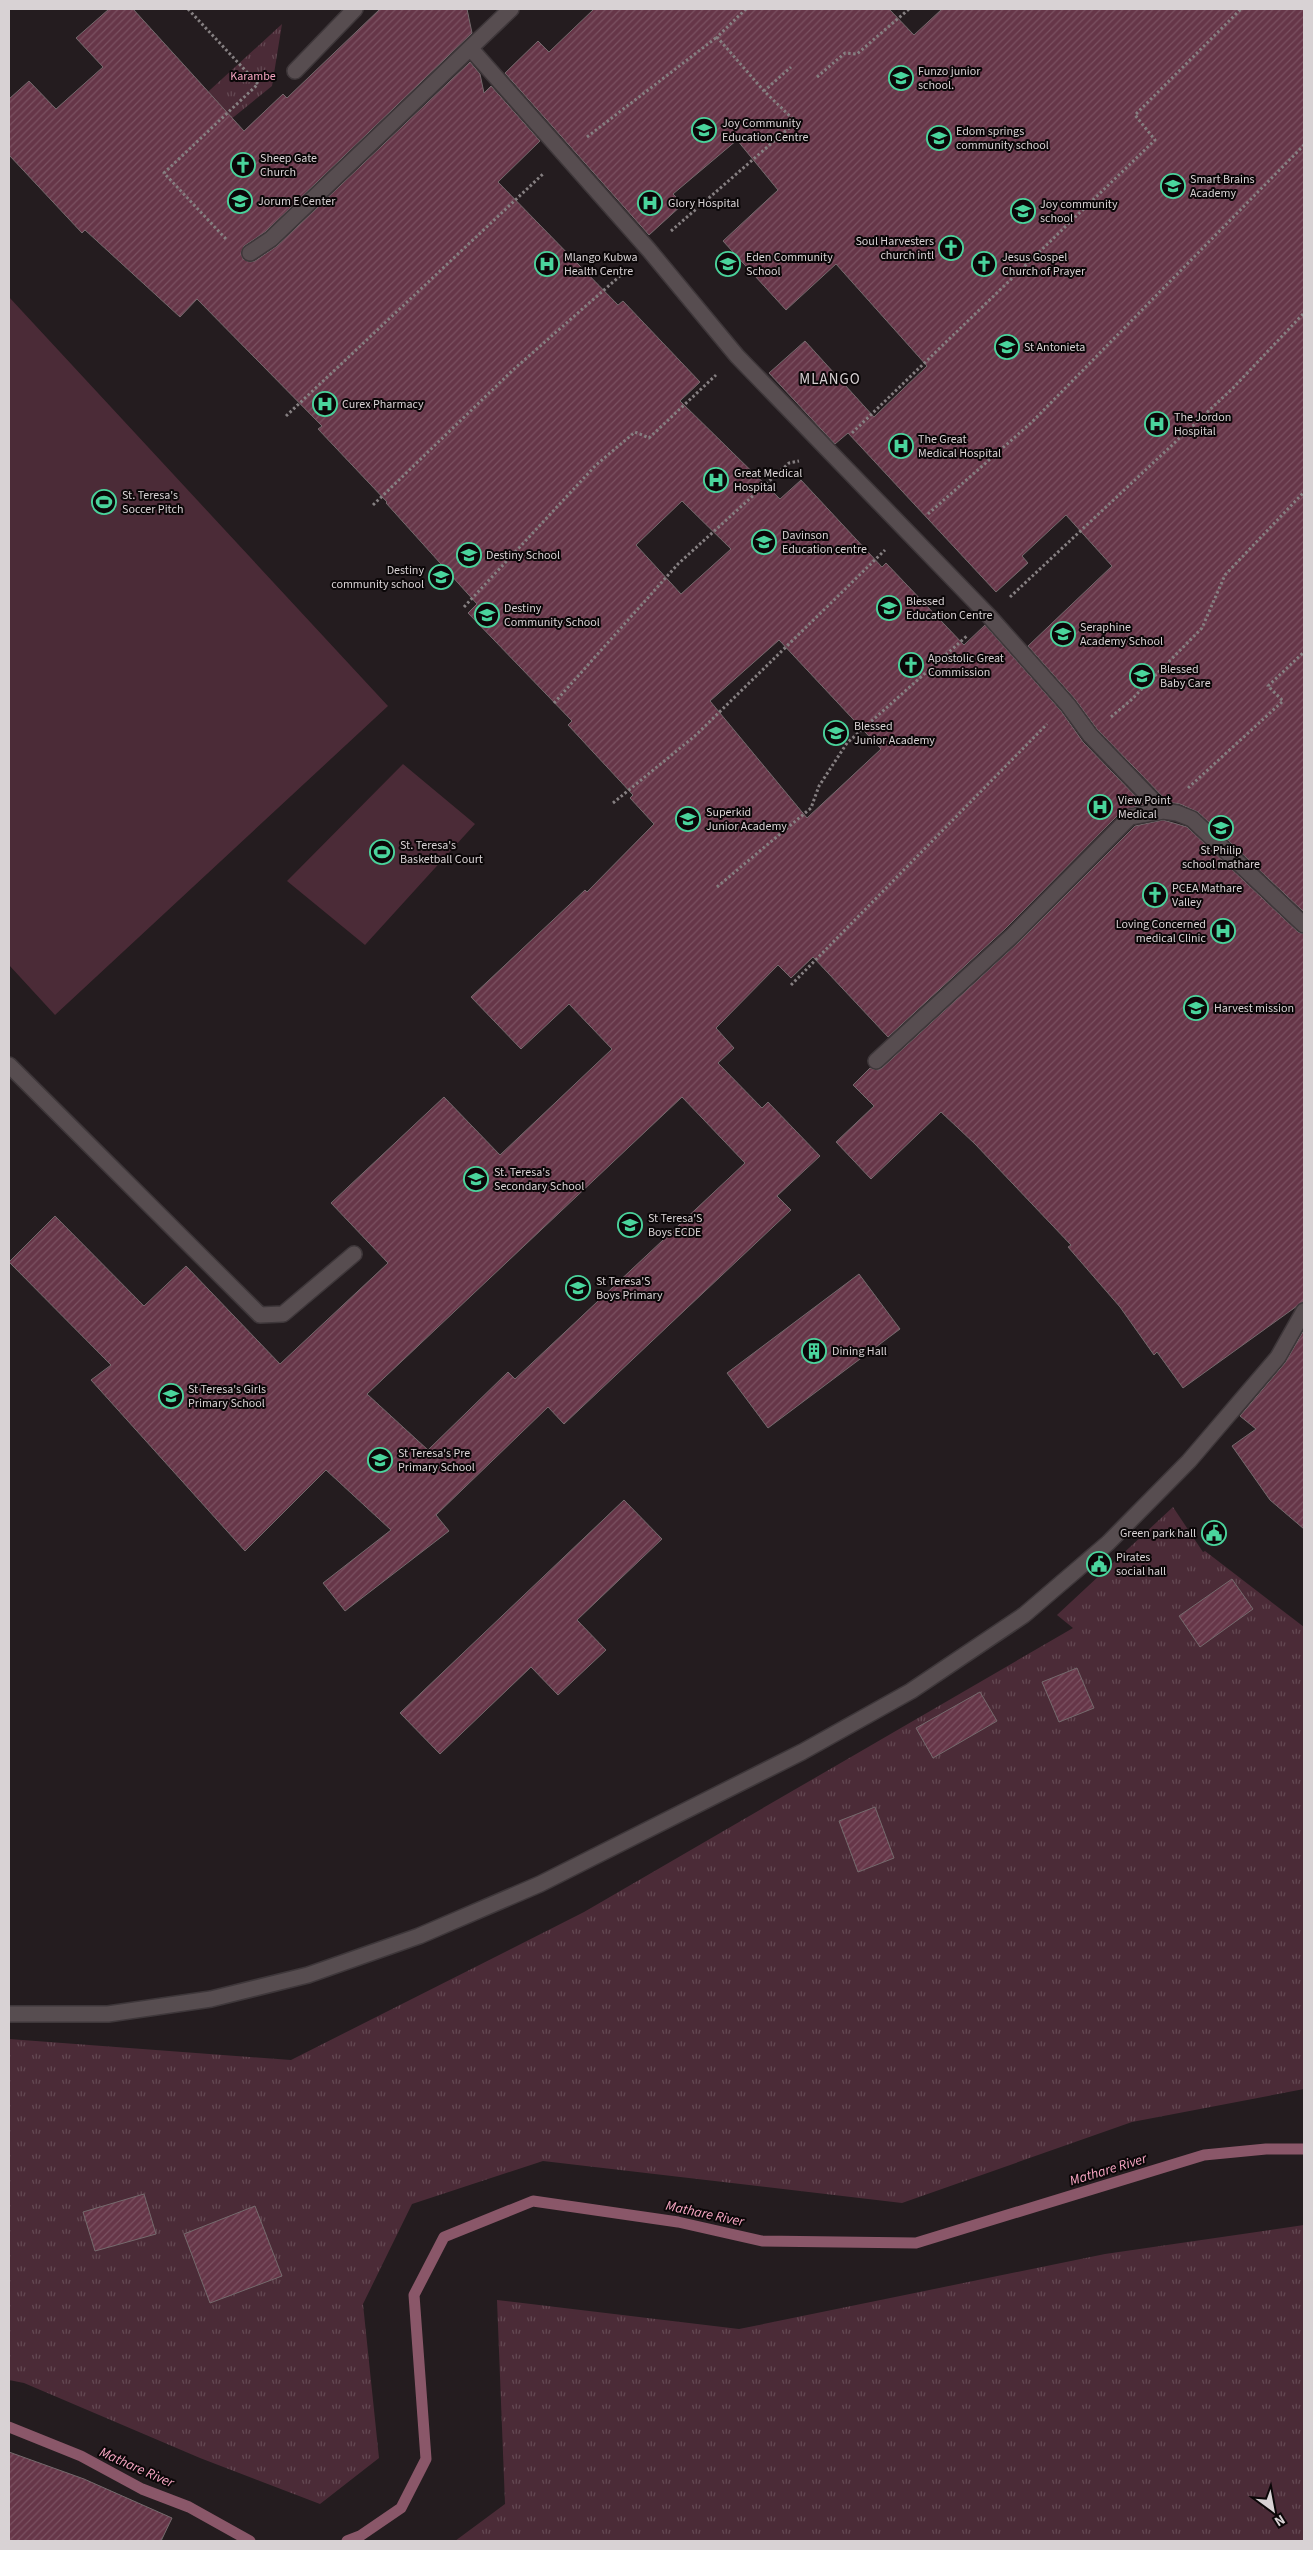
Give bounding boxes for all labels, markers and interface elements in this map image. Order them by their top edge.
place label: Funzo junior school. [918,63,981,94]
school or university icon: Funzo junior school. [888,65,914,91]
park label: Karambe [230,68,276,85]
place label: Joy Community Education Centre [722,115,809,146]
school or university icon: Joy Community Education Centre [691,117,717,143]
place label: Edom springs community school [956,123,1049,154]
school or university icon: Edom springs community school [926,125,952,151]
place label: Sheep Gate Church [260,150,317,181]
church icon: Sheep Gate Church [230,152,256,178]
place label: Smart Brains Academy [1190,171,1255,202]
school or university icon: Smart Brains Academy [1160,173,1186,199]
school or university icon: Jorum E Center [227,188,253,214]
hospital icon: Glory Hospital [637,190,663,216]
place label: Jorum E Center [258,193,336,210]
place label: Glory Hospital [668,195,739,212]
place label: Joy community school [1040,196,1118,227]
school or university icon: Joy community school [1010,198,1036,224]
place label: Soul Harvesters church intl [855,233,934,264]
church icon: Soul Harvesters church intl [938,235,964,261]
place label: Mlango Kubwa Health Centre [564,249,638,280]
place label: Eden Community School [746,249,833,280]
place label: Jesus Gospel Church of Prayer [1002,249,1086,280]
hospital icon: Mlango Kubwa Health Centre [534,251,560,277]
school or university icon: Eden Community School [715,251,741,277]
church icon: Jesus Gospel Church of Prayer [971,251,997,277]
school or university icon: St Antonieta [994,334,1020,360]
place label: St Antonieta [1024,339,1085,356]
district label: MLANGO [799,369,861,390]
hospital icon: Curex Pharmacy [312,391,338,417]
place label: Curex Pharmacy [342,396,424,413]
place label: The Jordon Hospital [1174,409,1231,440]
hospital icon: The Jordon Hospital [1144,411,1170,437]
place label: The Great Medical Hospital [918,431,1001,462]
hospital icon: The Great Medical Hospital [888,433,914,459]
place label: Great Medical Hospital [734,465,802,496]
hospital icon: Great Medical Hospital [703,467,729,493]
place label: St. Teresa's Soccer Pitch [122,487,184,518]
sports icon: St. Teresa's Soccer Pitch [91,489,117,515]
place label: Davinson Education centre [782,527,867,558]
school or university icon: Davinson Education centre [751,529,777,555]
school or university icon: Destiny School [456,542,482,568]
place label: Destiny School [486,547,560,564]
place label: Destiny community school [331,562,424,593]
school or university icon: Destiny community school [428,564,454,590]
place label: Blessed Education Centre [906,593,993,624]
school or university icon: Blessed Education Centre [876,595,902,621]
place label: Destiny Community School [504,600,600,631]
school or university icon: Destiny Community School [474,602,500,628]
place label: Seraphine Academy School [1080,619,1163,650]
school or university icon: Seraphine Academy School [1050,621,1076,647]
place label: Apostolic Great Commission [928,650,1004,681]
church icon: Apostolic Great Commission [898,652,924,678]
place label: Blessed Baby Care [1160,661,1211,692]
school or university icon: Blessed Baby Care [1129,663,1155,689]
place label: Blessed Junior Academy [854,718,935,749]
school or university icon: Blessed Junior Academy [823,720,849,746]
place label: View Point Medical [1118,792,1171,823]
hospital icon: View Point Medical [1087,794,1113,820]
place label: Superkid Junior Academy [706,804,787,835]
school or university icon: Superkid Junior Academy [675,806,701,832]
school or university icon: St Philip school mathare [1208,815,1234,841]
place label: St. Teresa's Basketball Court [400,837,483,868]
sports icon: St. Teresa's Basketball Court [369,839,395,865]
place label: St Philip school mathare [1182,842,1260,873]
place label: PCEA Mathare Valley [1172,880,1242,911]
church icon: PCEA Mathare Valley [1142,882,1168,908]
place label: Loving Concerned medical Clinic [1116,916,1207,947]
hospital icon: Loving Concerned medical Clinic [1210,918,1236,944]
school or university icon: Harvest mission [1183,995,1209,1021]
place label: Harvest mission [1214,1000,1294,1017]
place label: St. Teresa's Secondary School [494,1164,584,1195]
school or university icon: St. Teresa's Secondary School [463,1166,489,1192]
place label: St Teresa'S Boys ECDE [648,1210,703,1241]
school or university icon: St Teresa'S Boys ECDE [617,1212,643,1238]
place label: St Teresa'S Boys Primary [596,1273,663,1304]
school or university icon: St Teresa'S Boys Primary [565,1275,591,1301]
building icon: Dining Hall [801,1338,827,1364]
place label: Dining Hall [832,1343,887,1360]
place label: St Teresa's Girls Primary School [188,1381,266,1412]
school or university icon: St Teresa's Girls Primary School [158,1383,184,1409]
place label: St Teresa's Pre Primary School [398,1445,475,1476]
school or university icon: St Teresa's Pre Primary School [367,1447,393,1473]
public building icon: Green park hall [1201,1520,1227,1546]
place label: Green park hall [1120,1525,1196,1542]
place label: Pirates social hall [1116,1549,1166,1580]
public building icon: Pirates social hall [1086,1551,1112,1577]
water label: Mathare River [1067,2148,1150,2191]
water label: Mathare River [664,2196,747,2232]
water label: Mathare River [96,2443,178,2494]
north arrow [1248,2485,1298,2535]
text: N [1270,2509,1289,2531]

